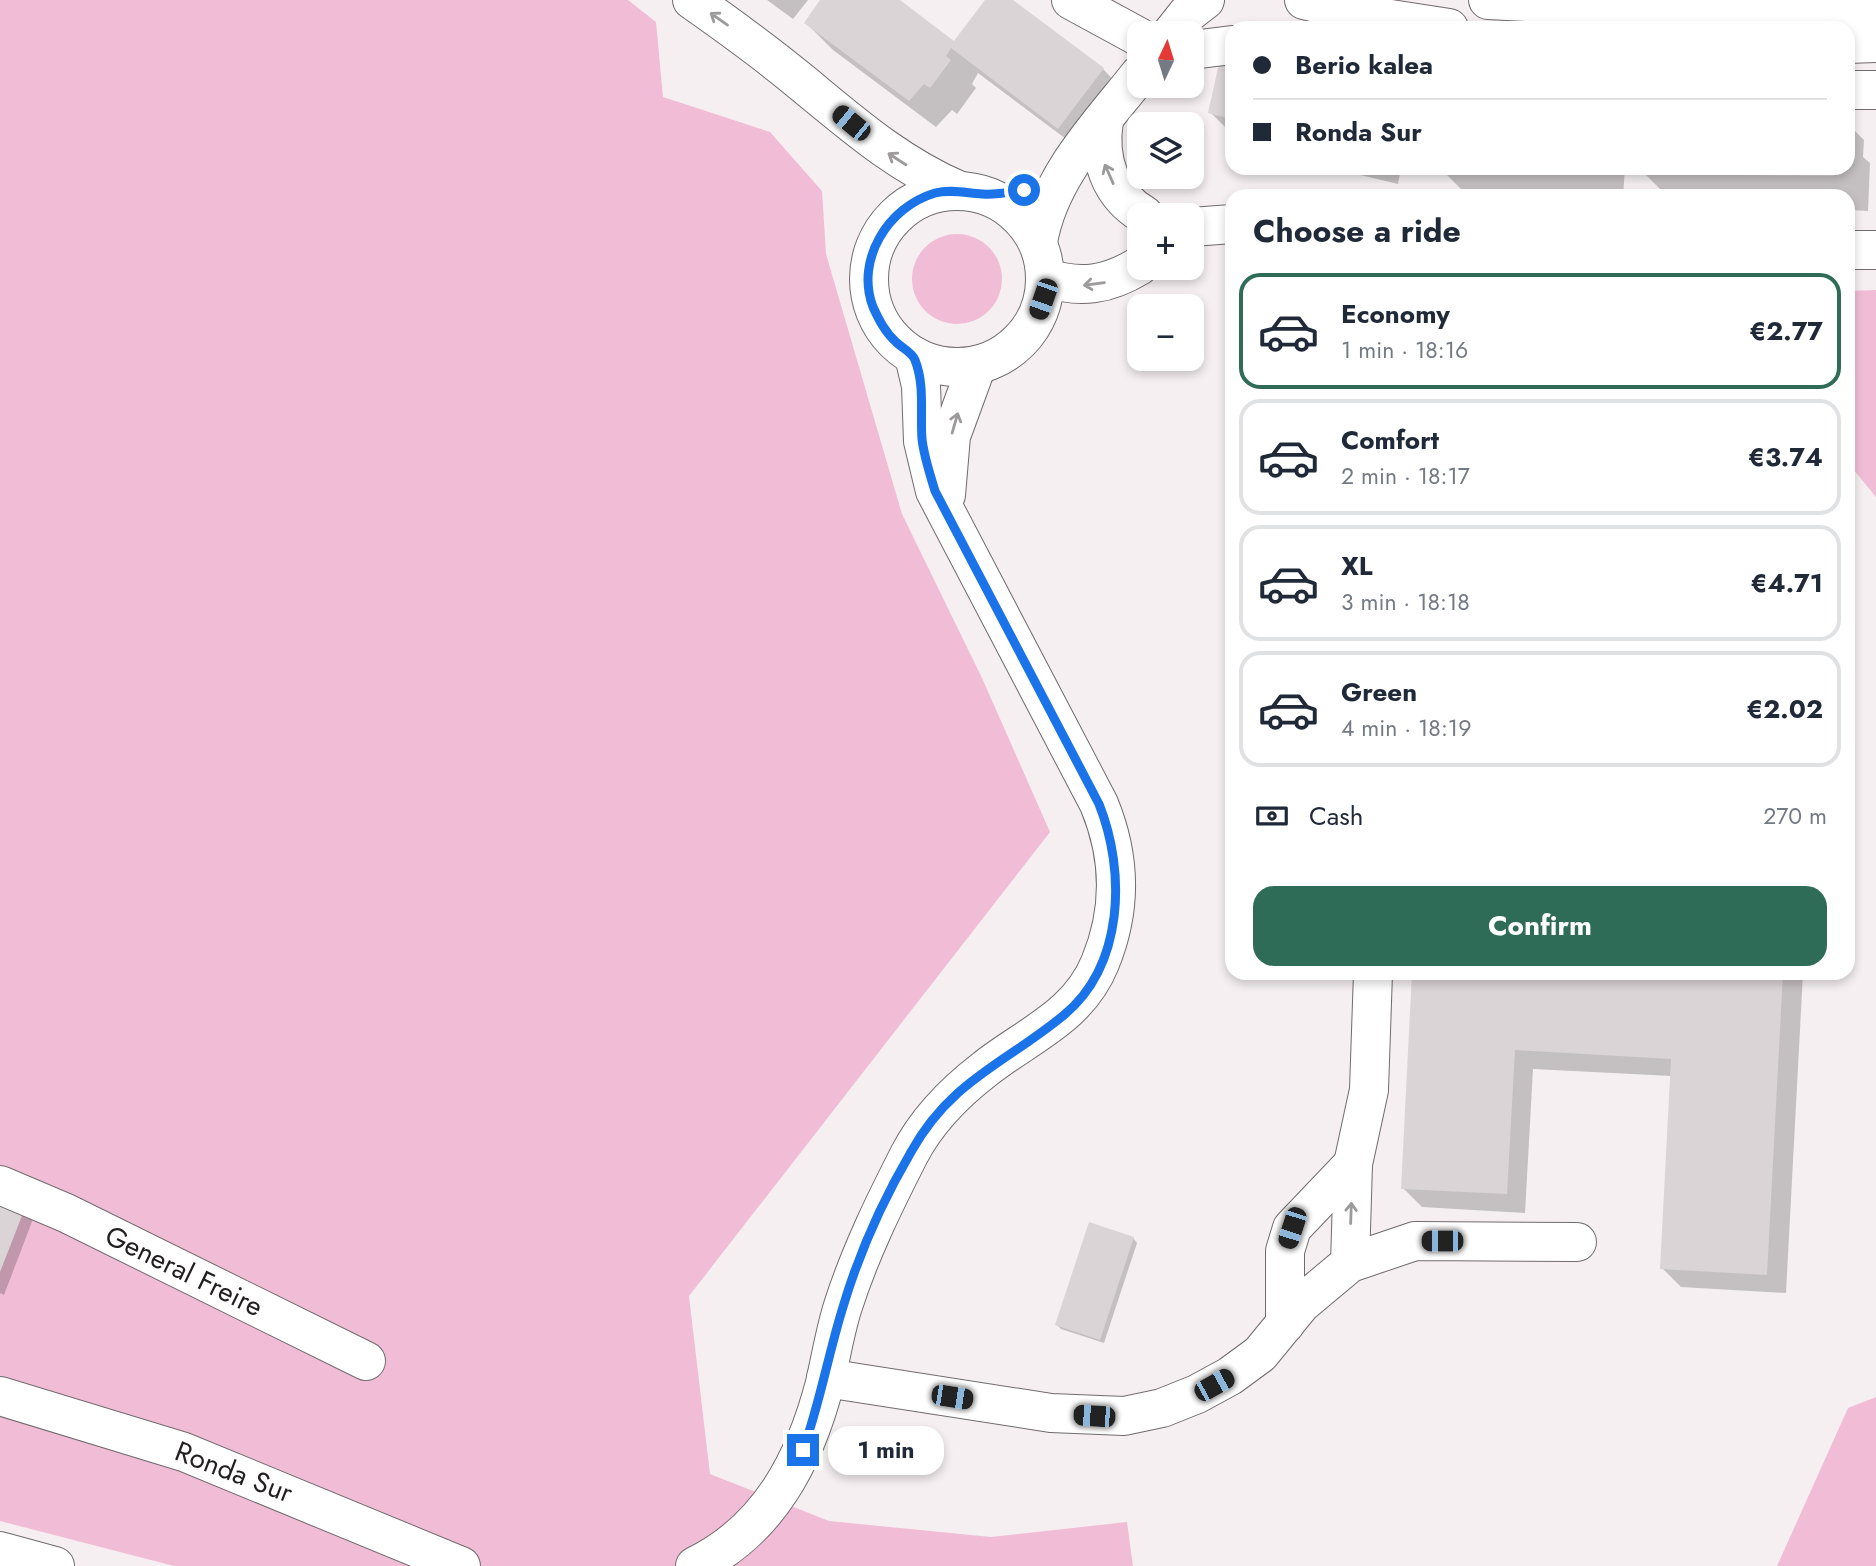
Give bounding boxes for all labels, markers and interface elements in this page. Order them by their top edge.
one-way arrow [710,12,729,26]
north arrow [1127,21,1204,98]
map controls [1127,21,1204,371]
text: Berio kalea [1295,46,1433,84]
car [829,102,874,144]
button: layers [1127,112,1204,189]
text: Ronda Sur [1295,113,1422,151]
one-way arrow [888,152,908,166]
one-way arrow [1102,164,1115,185]
route start [1008,174,1040,206]
button: + [1127,203,1204,280]
text: Choose a ride [1253,208,1461,254]
car [1027,276,1060,322]
one-way arrow [1083,278,1106,291]
button: − [1127,294,1204,371]
text: Economy [1341,295,1450,333]
icon: car [1257,300,1320,363]
text: €2.77 [1749,312,1823,350]
text: 1 min · 18:16 [1341,333,1468,367]
one-way arrow [949,412,962,434]
text: Comfort [1341,421,1439,459]
icon: car [1257,426,1320,489]
text: €3.74 [1748,438,1823,476]
text: 2 min · 18:17 [1341,459,1470,493]
text: XL [1341,547,1373,585]
icon: car [1257,552,1320,615]
text: €4.71 [1751,564,1823,602]
text: 3 min · 18:18 [1341,585,1470,619]
text: Green [1341,673,1417,711]
icon: car [1257,678,1320,741]
text: €2.02 [1746,690,1823,728]
text: 4 min · 18:19 [1341,711,1471,745]
icon: cash [1253,797,1291,835]
text: Cash [1309,797,1363,835]
text: 270 m [1763,799,1827,833]
button: Confirm [1253,886,1827,966]
one-way arrow [1345,1202,1358,1225]
car [1276,1205,1309,1251]
street label: General Freire [98,1215,270,1327]
car [1422,1231,1464,1252]
car [1191,1366,1238,1404]
car [930,1383,975,1411]
car [1073,1404,1116,1428]
callout: 1 min [828,1426,943,1474]
street label: Ronda Sur [169,1431,299,1513]
text: 1 min [857,1433,915,1467]
route end [787,1434,819,1466]

